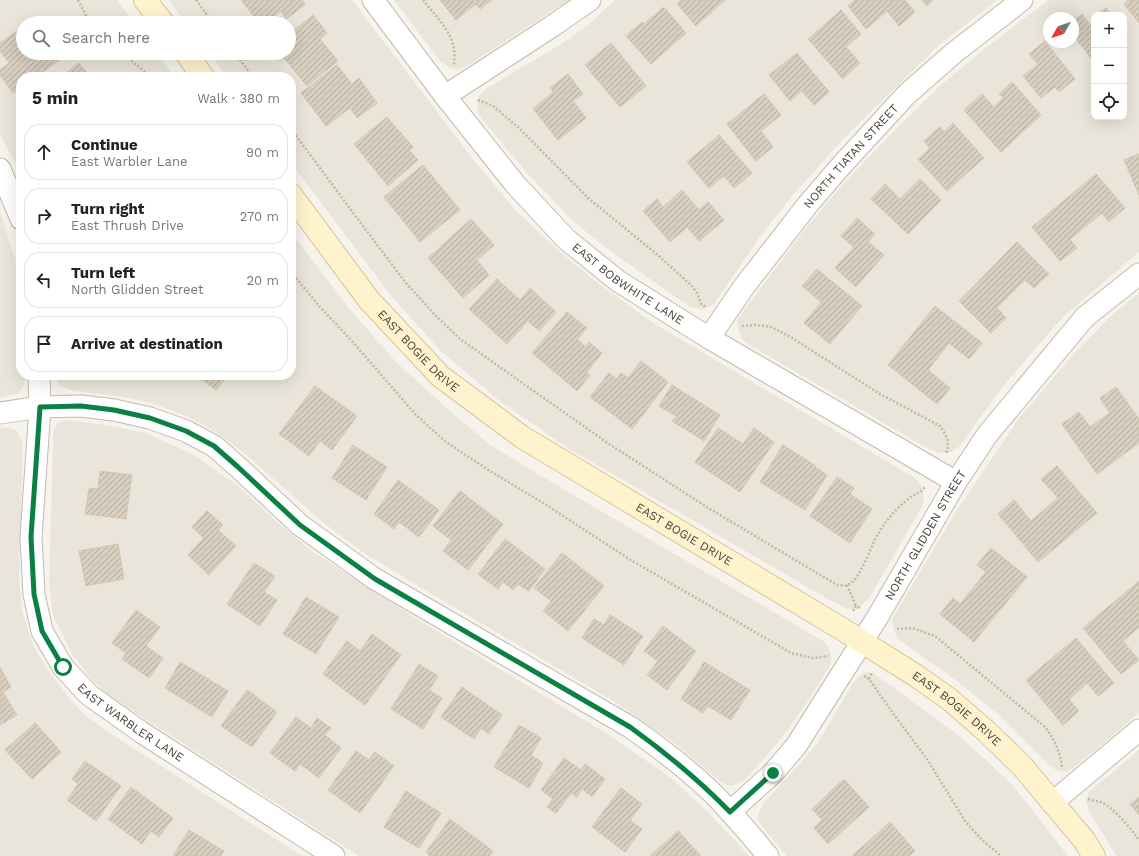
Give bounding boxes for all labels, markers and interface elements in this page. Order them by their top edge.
north arrow [1043,12,1079,48]
map controls [1091,12,1127,120]
button: + [1091,12,1127,48]
search box [16,16,296,60]
icon: search [30,27,52,49]
text: Search here [62,29,150,47]
button: − [1091,48,1127,84]
button: locate [1091,84,1127,120]
text: 5 min [32,88,78,108]
text: Walk · 380 m [197,91,280,106]
street label: NORTH TIATAN STREET [801,101,901,211]
text: Continue [71,136,138,154]
icon: ahead [33,141,55,163]
text: 90 m [246,145,279,160]
text: East Warbler Lane [71,154,187,169]
text: Turn right [71,200,144,218]
icon: right [33,205,55,227]
text: 270 m [240,209,279,224]
text: East Thrush Drive [71,218,184,233]
street label: EAST BOBWHITE LANE [569,240,687,328]
text: Turn left [71,264,135,282]
icon: left [33,269,55,291]
text: 20 m [247,273,279,288]
text: North Glidden Street [71,282,203,297]
street label: EAST BOGIE DRIVE [375,307,462,395]
icon: arrive [33,333,55,355]
text: Arrive at destination [71,335,223,353]
street label: NORTH GLIDDEN STREET [882,467,969,603]
street label: EAST BOGIE DRIVE [633,500,735,569]
route start [54,658,72,676]
street label: EAST BOGIE DRIVE [910,668,1004,749]
street label: EAST WARBLER LANE [75,680,187,765]
route end [764,764,782,782]

